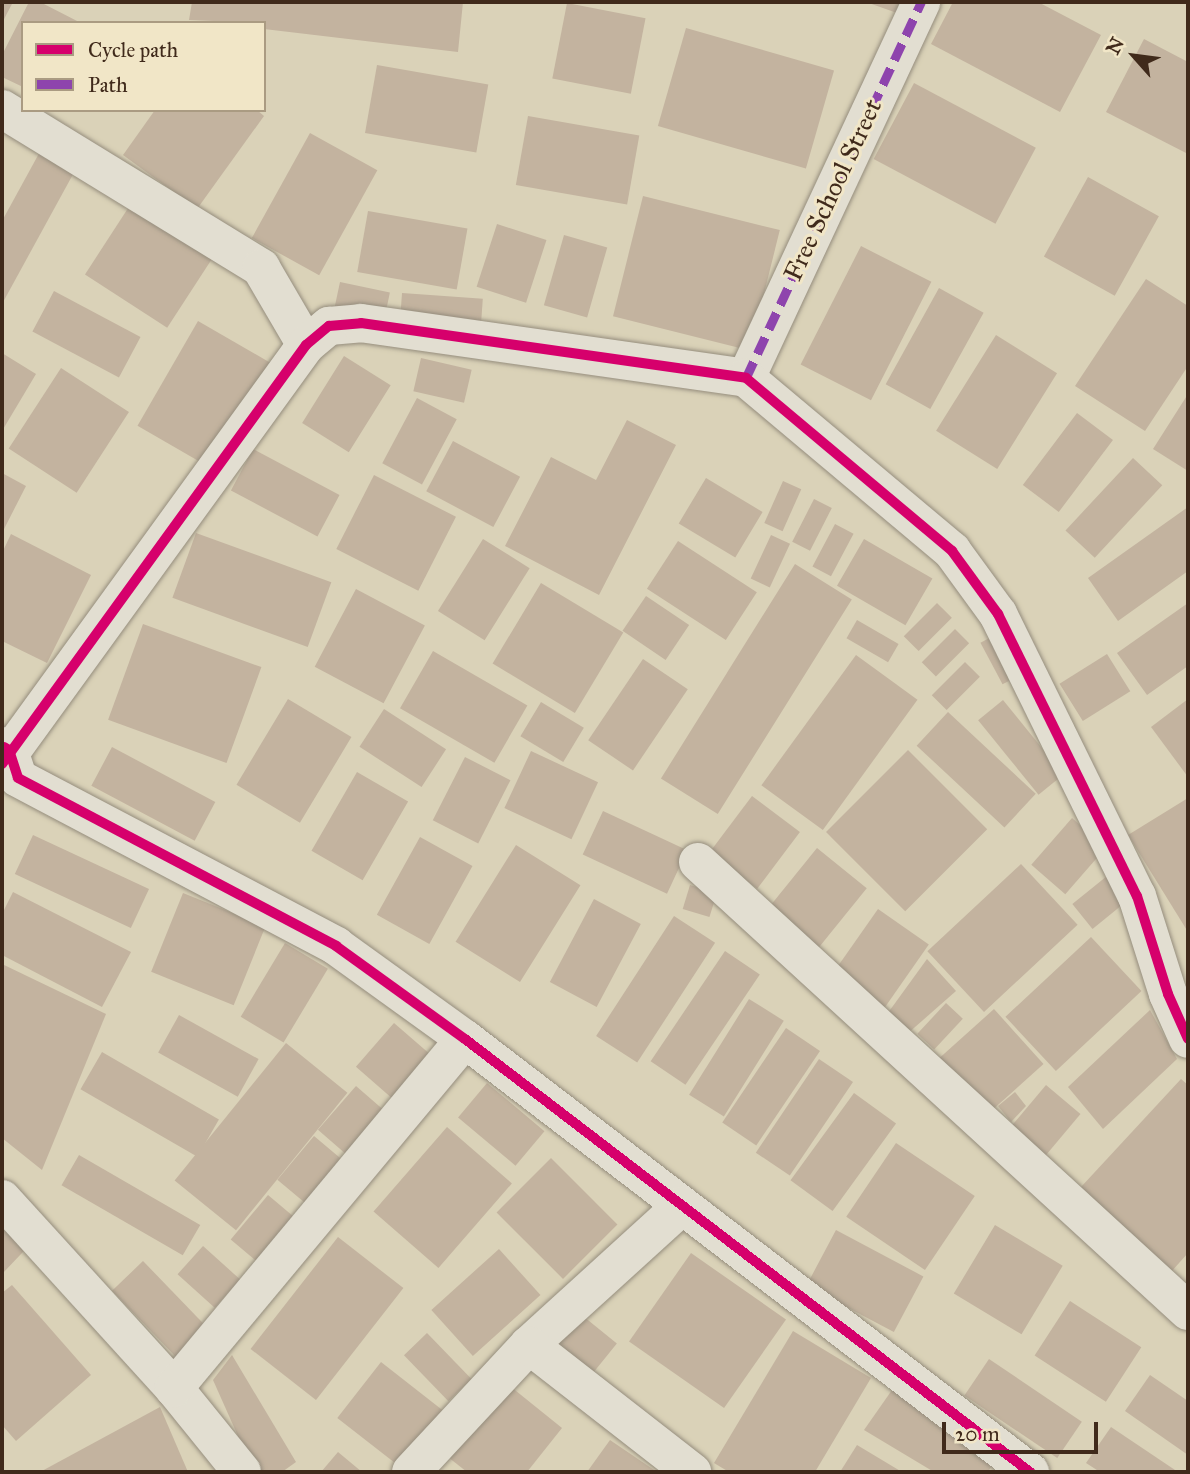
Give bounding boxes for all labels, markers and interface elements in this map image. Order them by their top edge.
legend [21,21,266,112]
north arrow [1099,21,1169,91]
text: N [1101,33,1129,58]
text: Cycle path [88,37,178,63]
text: Path [88,72,128,98]
street label: Free School Street [777,94,889,286]
scale bar [945,1408,1101,1452]
text: 20 m [955,1421,1000,1447]

